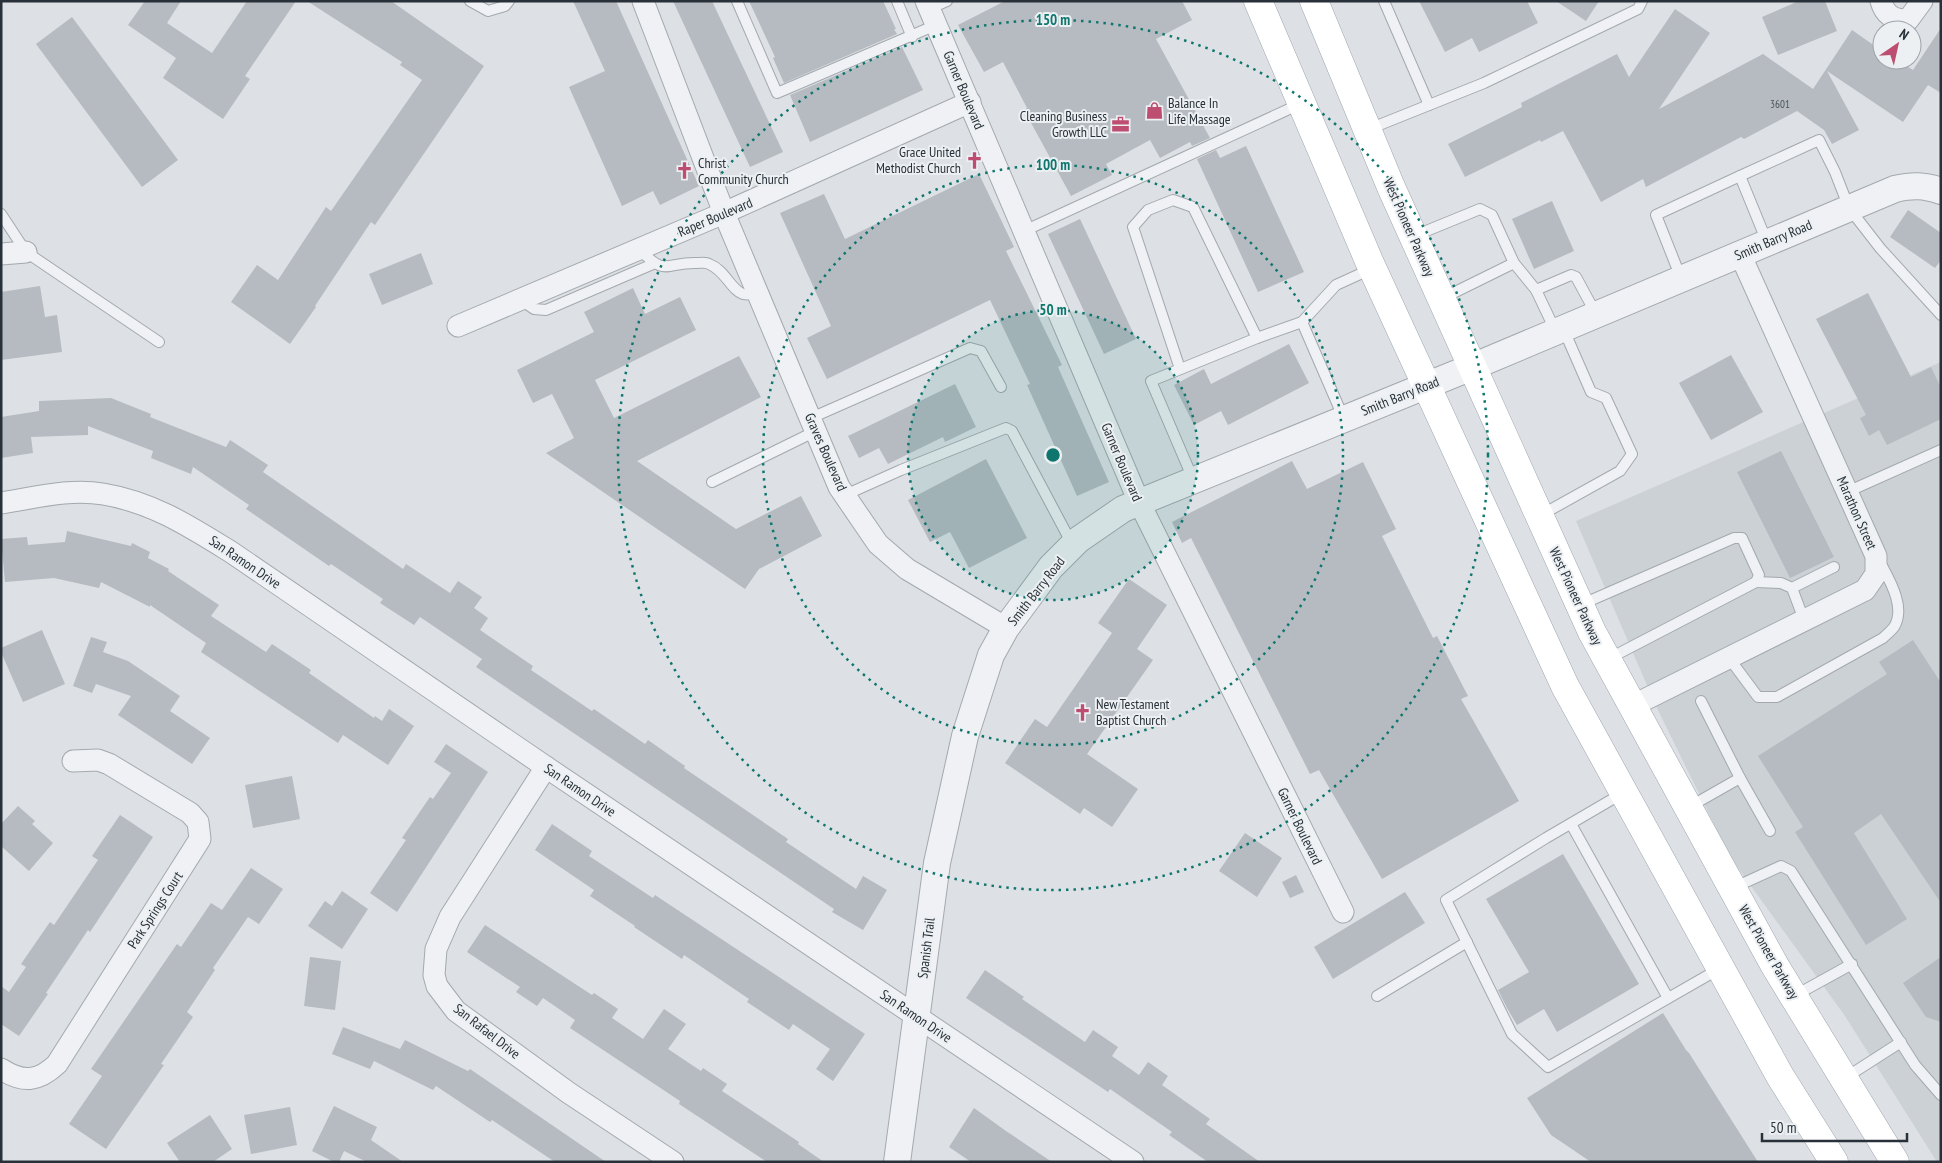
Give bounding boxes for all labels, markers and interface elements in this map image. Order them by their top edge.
text: 150 m [1036,10,1070,29]
north arrow [1872,20,1922,70]
text: N [1896,25,1912,44]
street label: Garner Boulevard [939,48,989,132]
place label: Balance In Life Massage [1168,94,1231,128]
house number: 3601 [1770,97,1790,111]
shop icon: Balance In Life Massage [1144,101,1164,121]
place label: Cleaning Business Growth LLC [1020,107,1108,141]
office icon: Cleaning Business Growth LLC [1111,114,1131,134]
place label: Grace United Methodist Church [876,143,961,177]
church icon: Grace United Methodist Church [965,150,985,170]
place label: Christ Community Church [698,154,789,188]
text: 100 m [1036,155,1070,174]
church icon: Christ Community Church [674,161,694,181]
street label: West Pioneer Parkway [1379,175,1439,280]
street label: Raper Boulevard [675,193,755,241]
street label: Smith Barry Road [1731,216,1815,264]
text: 50 m [1039,300,1067,319]
street label: Smith Barry Road [1358,372,1442,420]
street label: Graves Boulevard [801,410,851,494]
street label: Garner Boulevard [1097,420,1147,504]
centre of rings [1044,446,1062,464]
street label: Marathon Street [1833,474,1881,552]
street label: San Ramon Drive [206,531,285,593]
street label: West Pioneer Parkway [1545,544,1607,648]
street label: Smith Barry Road [1003,553,1069,629]
place label: New Testament Baptist Church [1096,695,1170,729]
church icon: New Testament Baptist Church [1072,702,1092,722]
street label: San Ramon Drive [541,759,620,821]
street label: Garner Boulevard [1274,785,1326,867]
street label: Park Springs Court [123,868,187,952]
street label: West Pioneer Parkway [1735,902,1804,1003]
street label: Spanish Trail [913,916,939,979]
street label: San Ramon Drive [877,985,956,1047]
street label: San Rafael Drive [450,999,524,1063]
scale bar [1762,1110,1907,1142]
text: 50 m [1770,1118,1796,1137]

